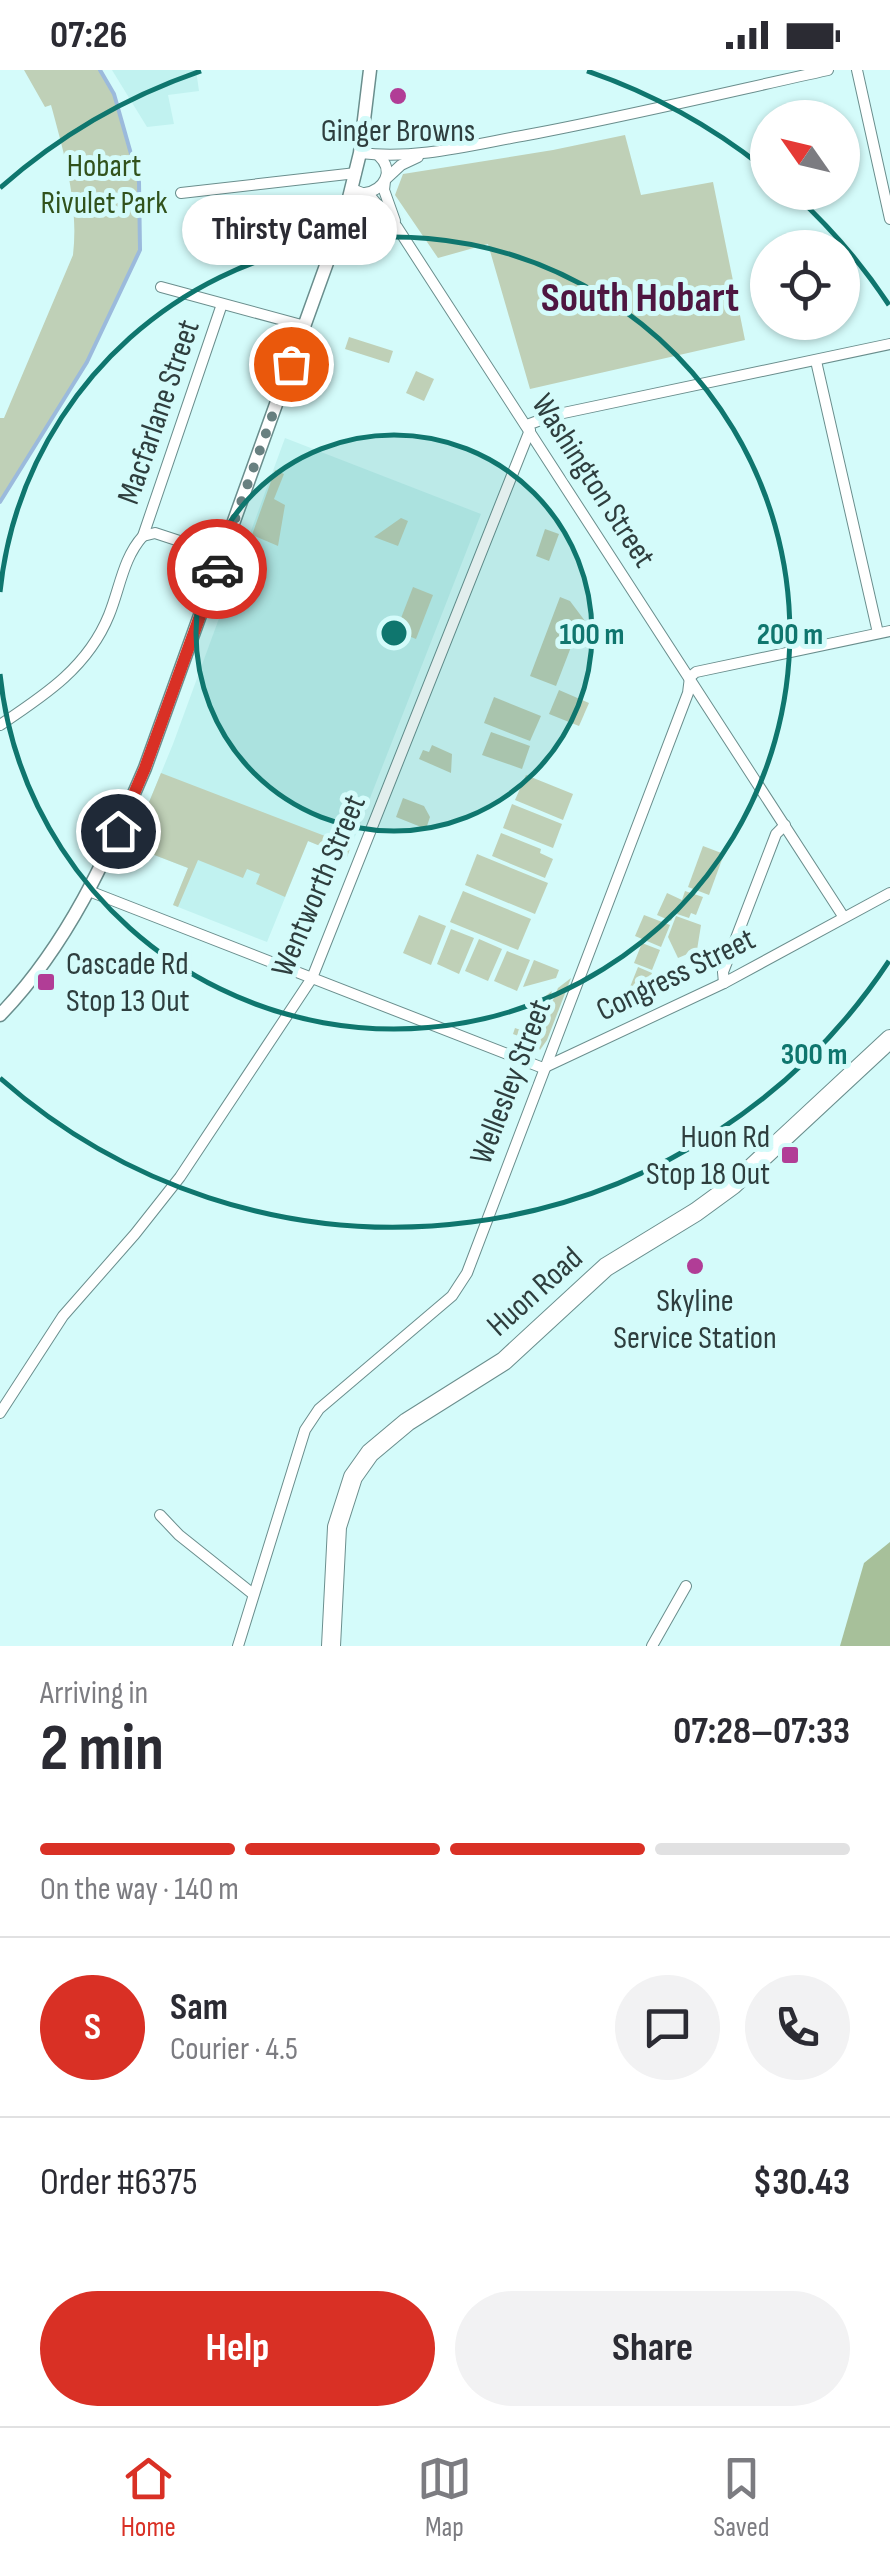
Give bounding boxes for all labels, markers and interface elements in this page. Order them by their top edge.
text: 07:26 [50,13,127,58]
marker: Ginger Browns [387,85,409,107]
north arrow [750,100,860,210]
map controls [750,100,860,340]
place label: Ginger Browns [321,112,475,151]
park label: Hobart Rivulet Park [41,147,167,223]
callout: Thirsty Camel [184,194,398,264]
text: Thirsty Camel [211,210,368,249]
button: locate [750,230,860,340]
district label: South Hobart [541,273,739,324]
street label: Macfarlane Street [109,315,209,509]
pin [249,322,334,407]
icon: bag [264,337,319,392]
street label: Washington Street [522,387,664,575]
courier [167,519,267,619]
icon: car [190,542,245,597]
centre of rings [376,615,412,651]
text: 100 m [560,617,624,653]
text: 200 m [757,617,823,653]
pin [76,789,161,874]
street label: Wentworth Street [263,789,375,983]
icon: home [91,804,146,859]
street label: Congress Street [590,920,762,1030]
place label: Cascade Rd Stop 13 Out [66,945,189,1021]
marker: Cascade Rd Stop 13 Out [35,971,57,993]
street label: Wellesley Street [462,994,560,1170]
text: 300 m [781,1037,847,1073]
place label: Huon Rd Stop 18 Out [646,1118,770,1194]
marker: Huon Rd Stop 18 Out [779,1144,801,1166]
street label: Huon Road [479,1239,591,1345]
marker: Skyline Service Station [684,1255,706,1277]
place label: Skyline Service Station [613,1282,777,1358]
text: Arriving in [40,1674,148,1713]
text: 07:28–07:33 [673,1709,850,1754]
text: 2 min [40,1711,164,1789]
text: On the way · 140 m [40,1870,239,1909]
button: chat [615,1975,720,2080]
button: phone [745,1975,850,2080]
text: Sam [170,1985,228,2030]
text: S [84,2005,101,2050]
text: Courier · 4.5 [170,2030,298,2069]
text: Order #6375 [40,2160,197,2205]
text: $30.43 [753,2160,850,2205]
button: Help [40,2291,435,2406]
button: Share [455,2291,850,2406]
tab: Home [121,2451,176,2544]
tab: Map [417,2451,472,2544]
tab: Saved [713,2451,769,2544]

